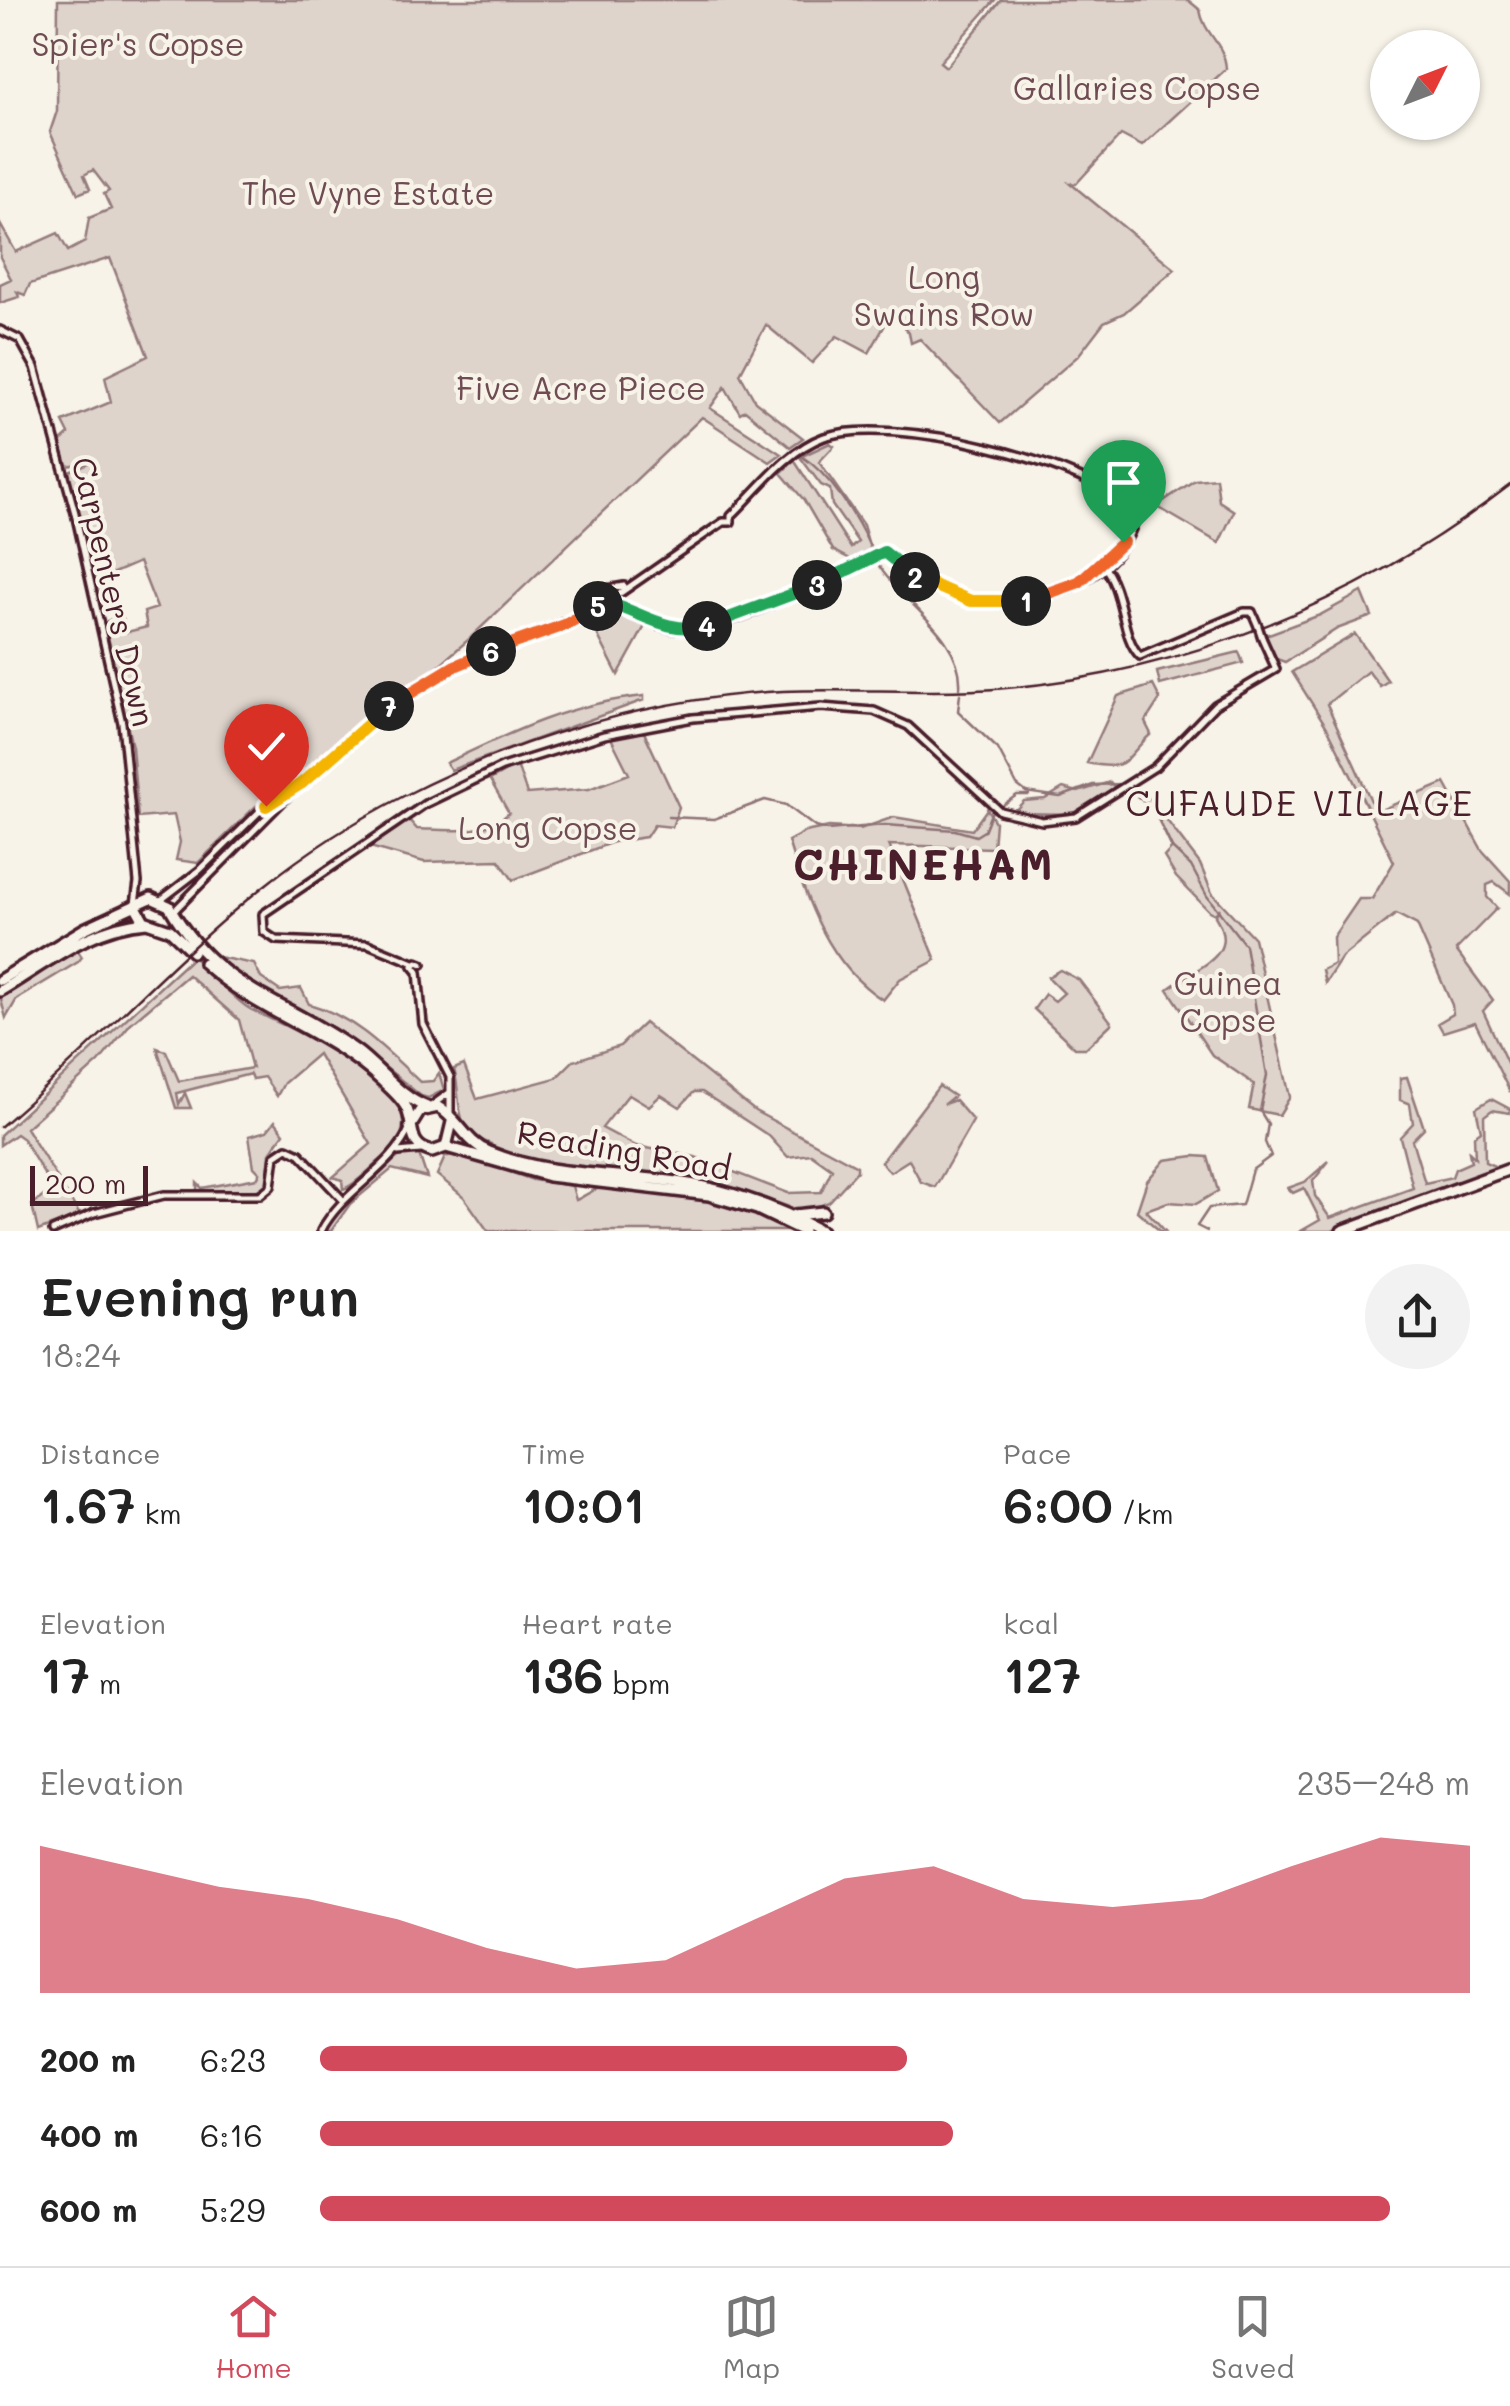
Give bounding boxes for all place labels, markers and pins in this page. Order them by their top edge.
pin [1081,440,1166,543]
pin: 2 [890,552,940,602]
pin: 3 [792,560,842,610]
pin: 1 [1001,576,1051,626]
pin: 5 [573,581,623,631]
pin: 4 [682,601,732,651]
pin: 6 [466,626,516,676]
pin: 7 [364,681,414,731]
pin [224,704,309,807]

